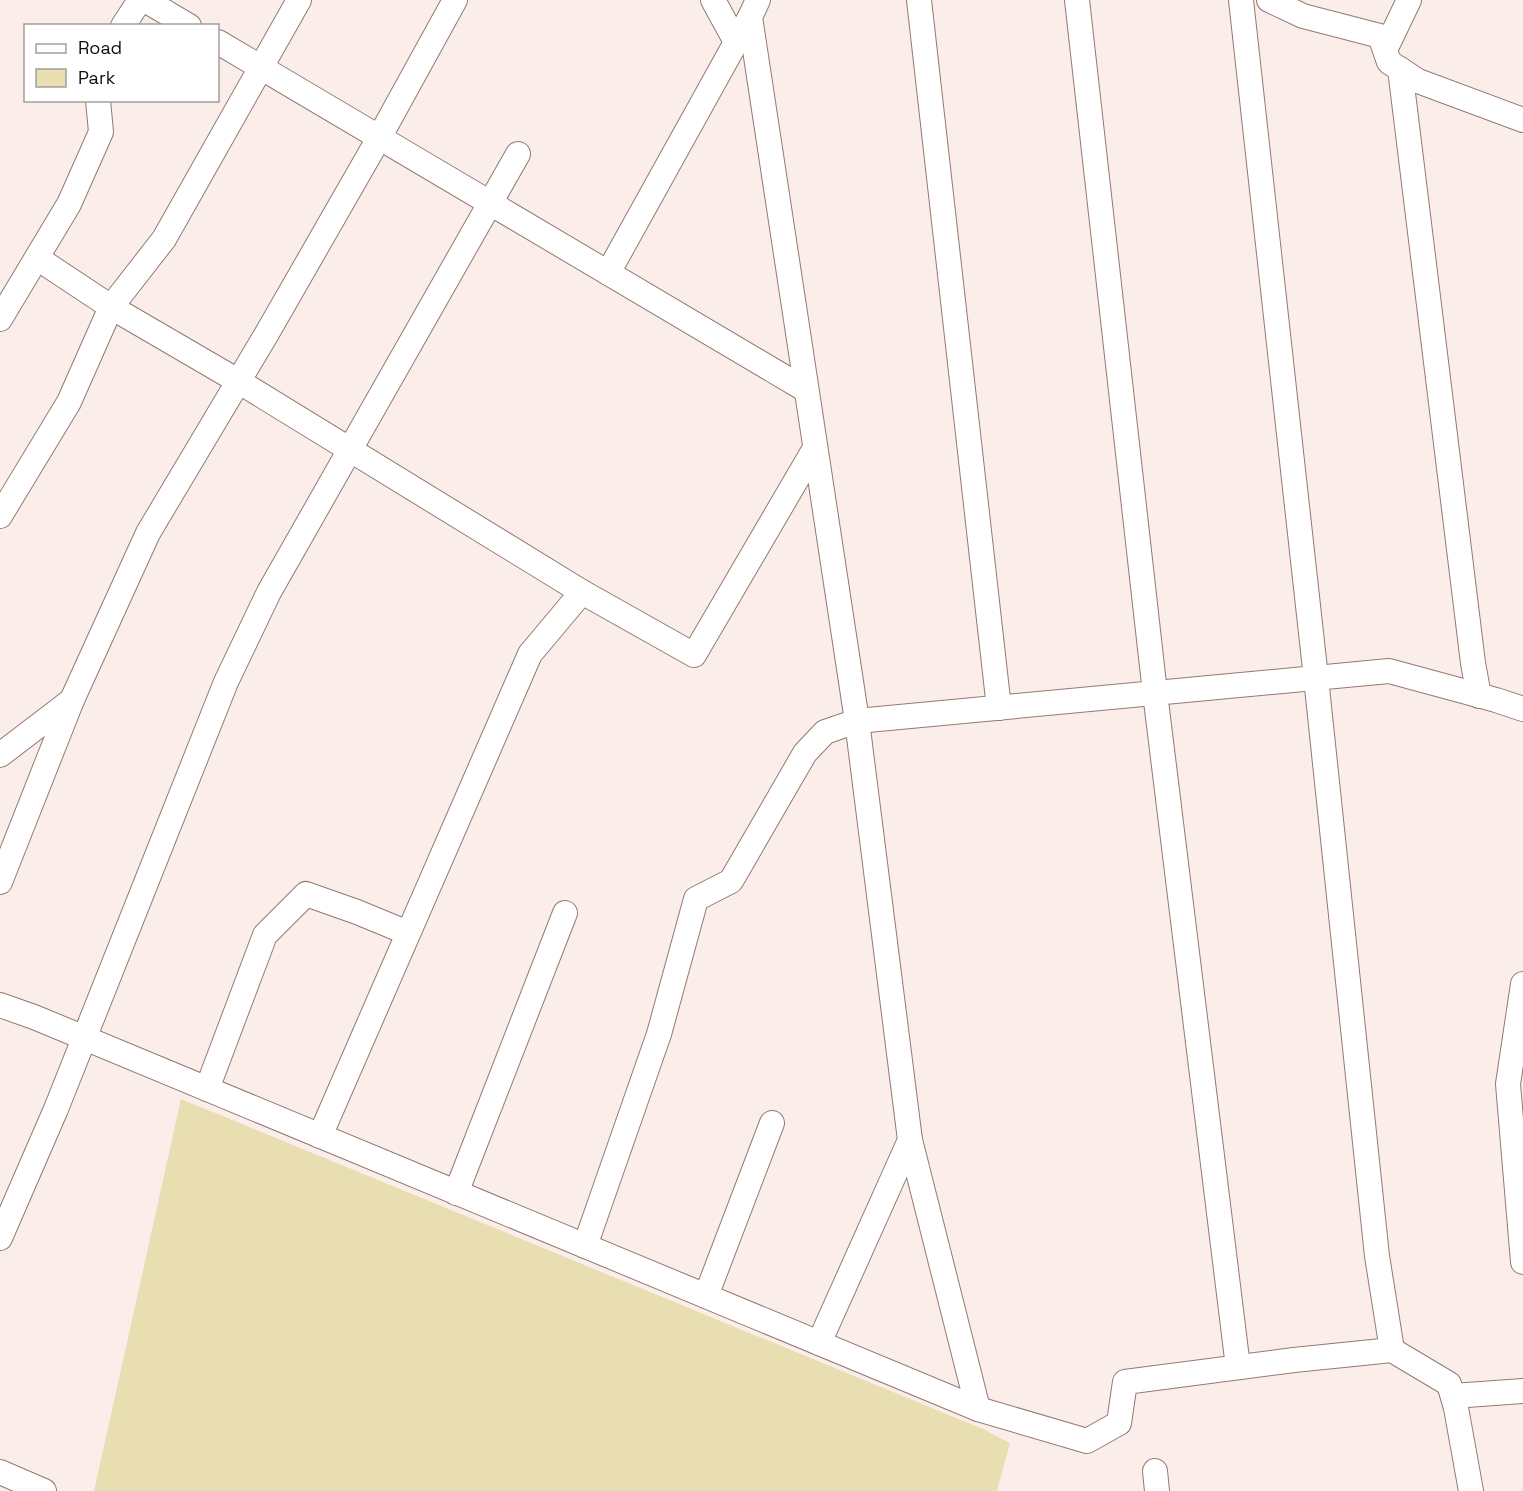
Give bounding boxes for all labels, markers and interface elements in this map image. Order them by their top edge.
legend [24,24,219,102]
text: Road [78,36,122,59]
text: Park [78,66,116,89]

